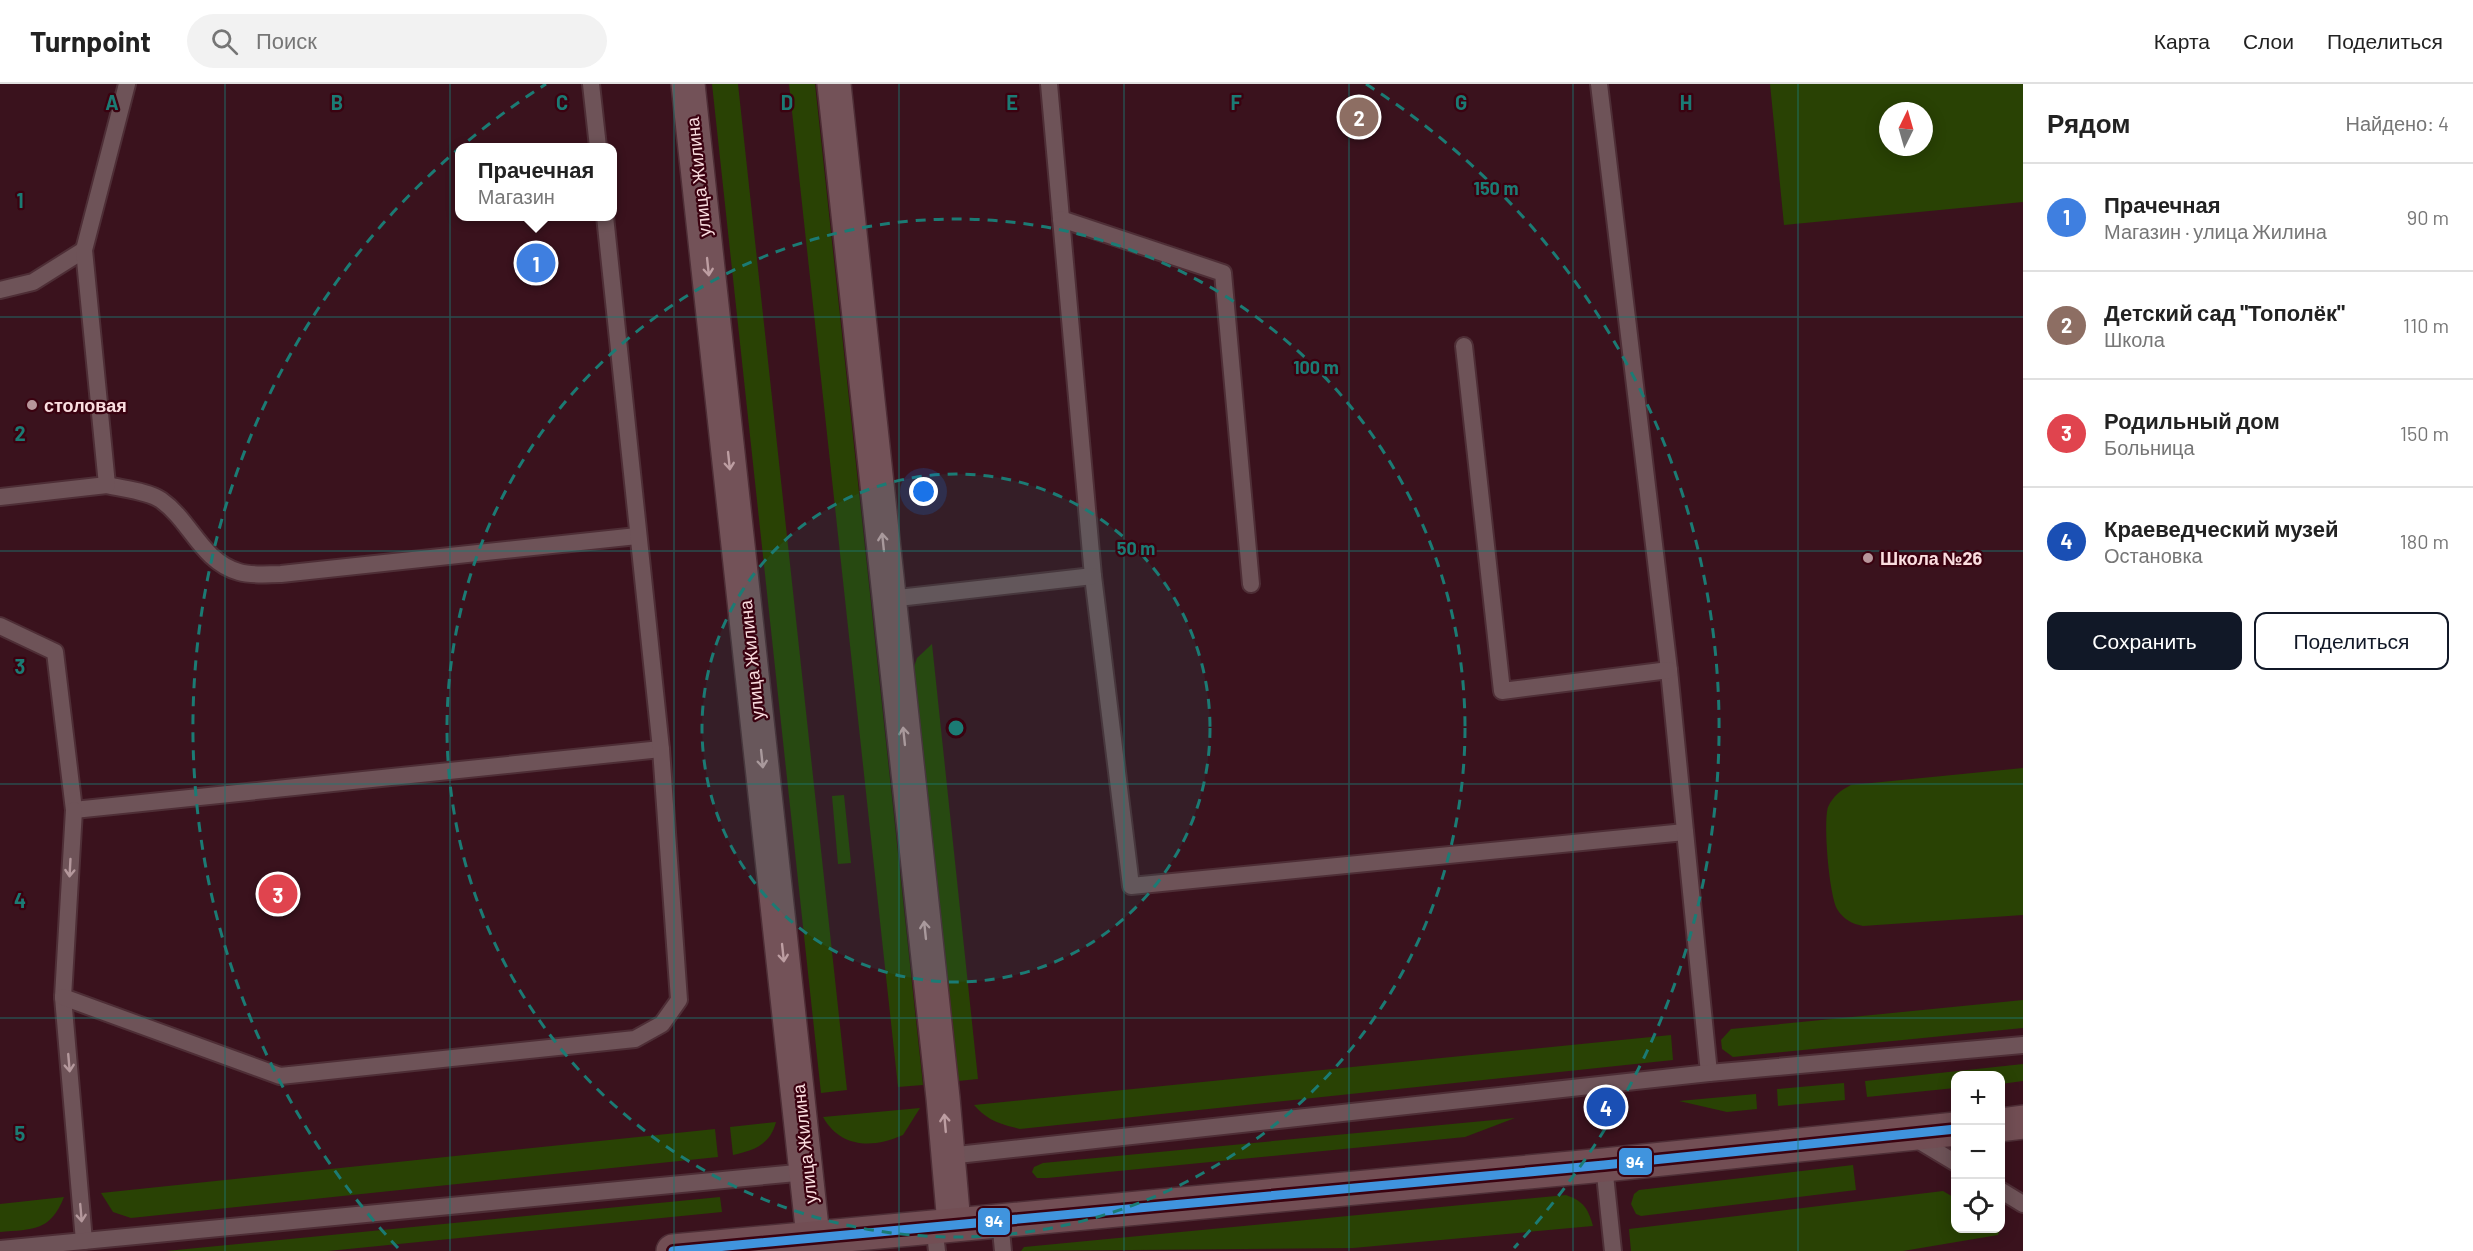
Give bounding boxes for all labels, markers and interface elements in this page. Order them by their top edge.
search box [187,14,607,68]
text: Turnpoint [30,24,151,58]
icon: search [208,25,241,58]
text: Поиск [256,27,317,53]
text: Карта [2154,28,2210,53]
text: Слои [2243,28,2294,53]
text: Поделиться [2327,28,2443,53]
text: A [105,90,119,114]
text: B [331,90,343,114]
text: C [556,90,568,114]
text: D [781,90,793,114]
text: E [1006,90,1018,114]
text: F [1230,90,1242,114]
text: G [1455,90,1467,114]
text: H [1680,90,1692,114]
pin: 2 [1340,94,1378,140]
north arrow [1879,102,1933,156]
text: Рядом [2047,107,2130,138]
text: Найдено: 4 [2346,111,2449,135]
street label: улица Жилина [681,115,715,238]
popup [455,143,617,221]
text: Прачечная [478,156,594,182]
text: 150 m [1474,177,1518,199]
text: Магазин [478,184,555,208]
text: 1 [16,188,24,212]
text: Прачечная [2104,191,2221,217]
text: 1 [2063,205,2070,229]
text: 90 m [2407,205,2449,229]
text: Магазин · улица Жилина [2104,219,2327,243]
pin: 1 [516,240,556,285]
one-way arrow [703,257,714,277]
text: Детский сад "Тополёк" [2104,299,2345,325]
text: 2 [2061,313,2072,337]
text: 110 m [2403,313,2449,337]
text: Школа [2104,327,2165,351]
text: 100 m [1293,356,1339,378]
place label: столовая [44,394,127,416]
marker: столовая [25,398,39,412]
text: Родильный дом [2104,407,2280,433]
text: 2 [14,421,26,445]
text: 3 [2061,421,2072,445]
text: 150 m [2400,421,2449,445]
text: Больница [2104,435,2195,459]
one-way arrow [724,451,735,471]
your location [909,477,938,506]
text: Краеведческий музей [2104,515,2339,541]
text: 4 [2060,529,2073,553]
text: 180 m [2400,529,2449,553]
one-way arrow [877,532,888,552]
text: 50 m [1117,537,1155,559]
text: Остановка [2104,543,2203,567]
place label: Школа №26 [1880,547,1983,569]
marker: Школа №26 [1861,551,1875,565]
street label: улица Жилина [734,598,768,721]
button: Сохранить [2047,612,2242,670]
button: Поделиться [2254,612,2449,670]
text: 3 [15,654,25,678]
centre of rings [946,718,966,738]
one-way arrow [898,726,909,746]
one-way arrow [757,749,768,769]
one-way arrow [65,858,76,878]
pin: 3 [258,872,298,916]
text: 4 [14,888,26,912]
one-way arrow [919,920,930,940]
one-way arrow [778,943,789,963]
one-way arrow [64,1052,75,1072]
map controls [1951,1071,2005,1233]
button: + [1951,1071,2005,1125]
street label: улица Жилина [787,1082,821,1205]
pin: 4 [1586,1084,1626,1130]
one-way arrow [940,1114,951,1134]
text: 5 [15,1121,26,1145]
button: − [1951,1125,2005,1179]
line badge: 94 [1618,1147,1653,1176]
text: 94 [1626,1152,1644,1171]
button: locate [1951,1179,2005,1233]
one-way arrow [76,1202,87,1222]
line badge: 94 [977,1207,1011,1236]
text: 94 [985,1211,1003,1230]

